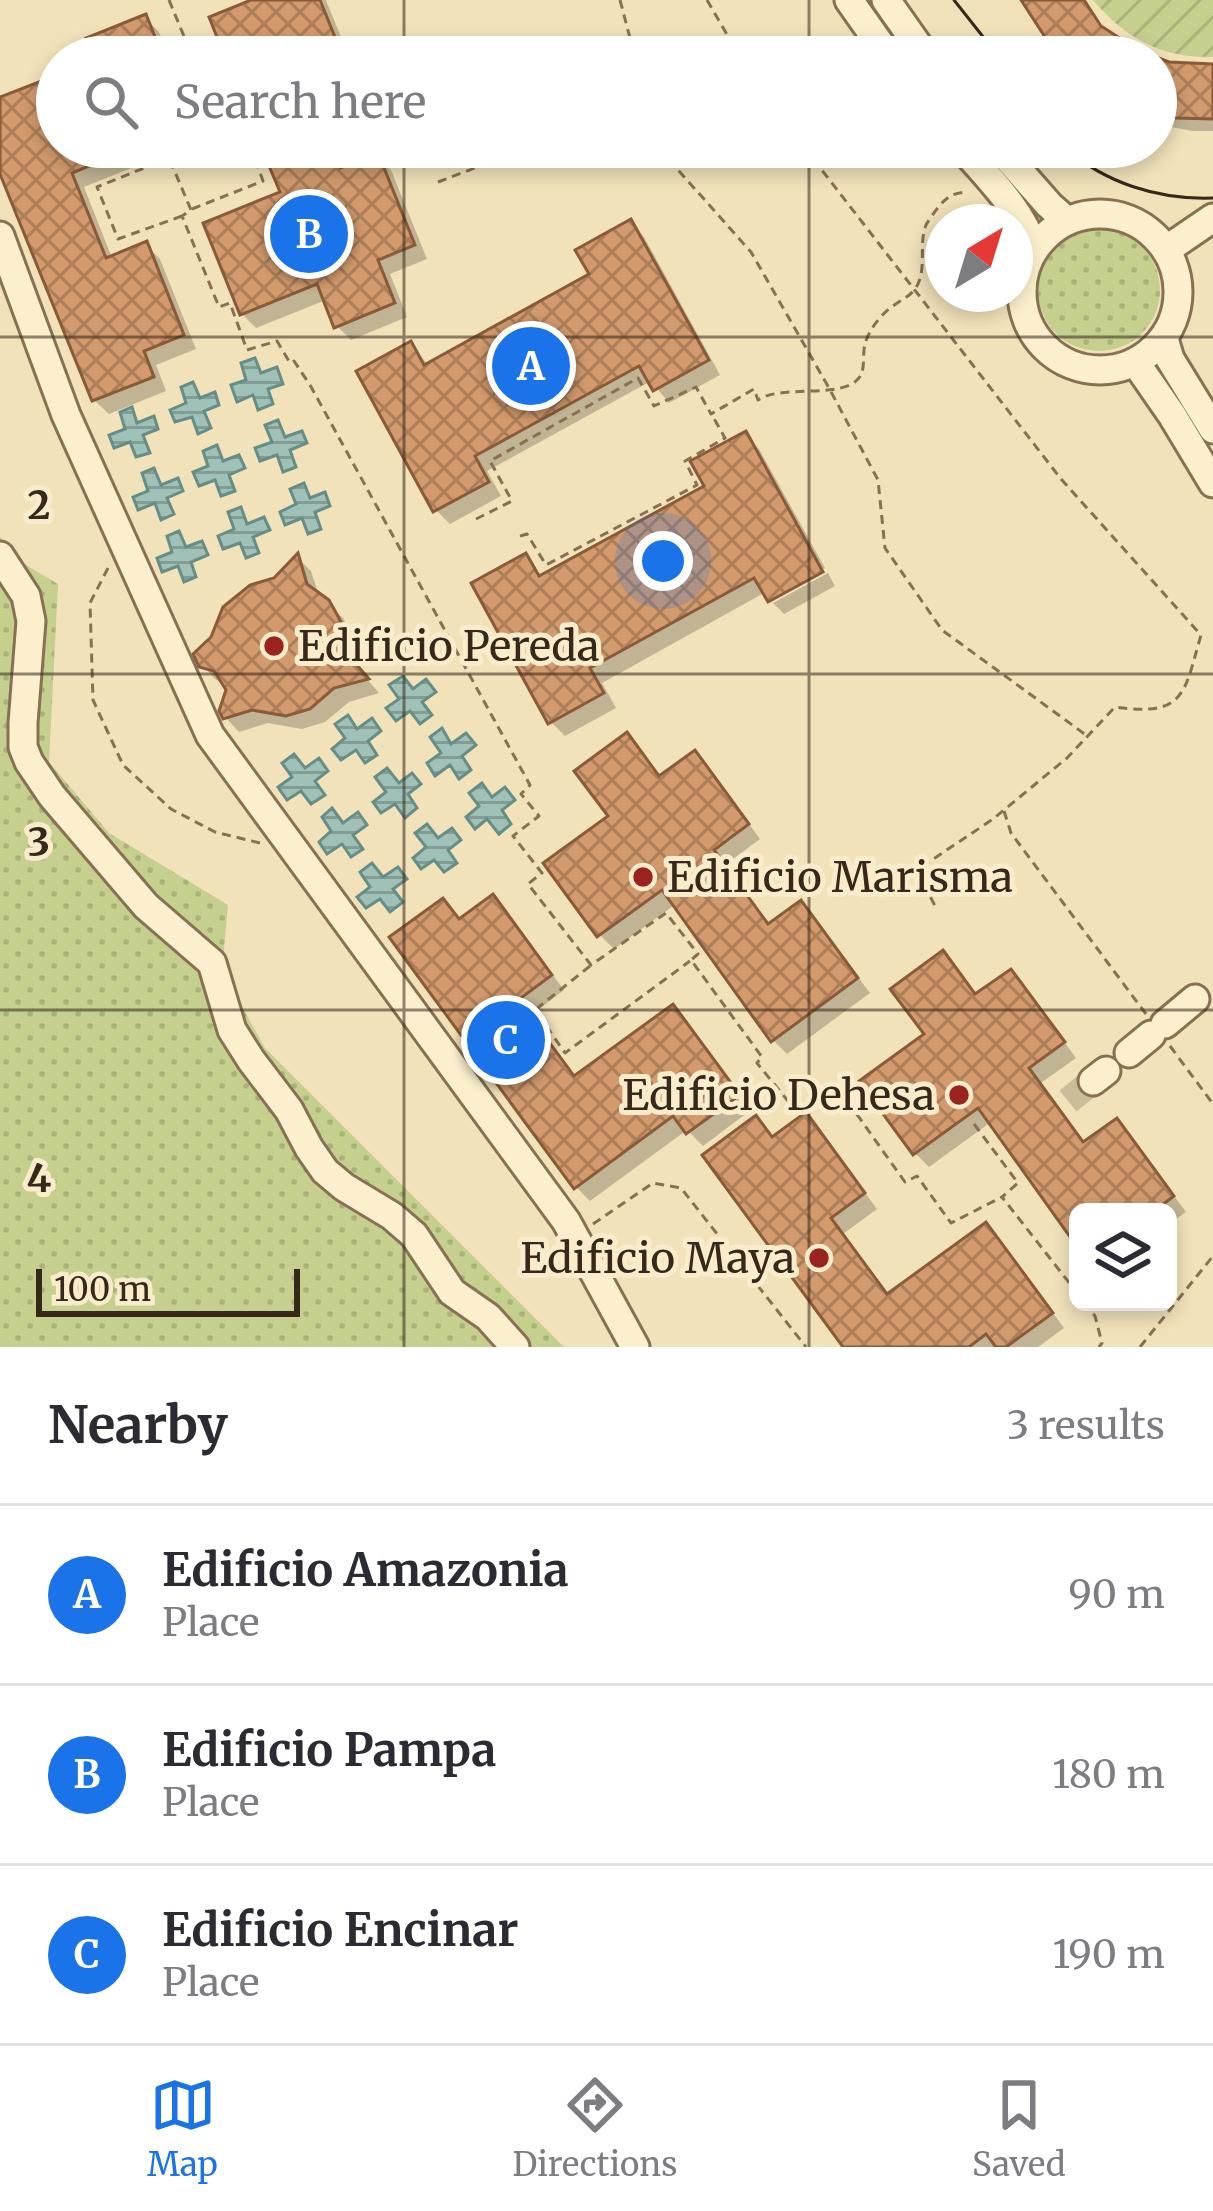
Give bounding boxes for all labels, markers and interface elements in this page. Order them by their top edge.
search box [36,36,1177,168]
icon: search [78,69,144,135]
text: Search here [174,74,426,130]
pin: B [270,189,348,279]
north arrow [925,204,1033,312]
pin: A [492,321,570,411]
text: 2 [28,481,50,530]
your location [633,531,693,591]
place label: Edificio Pereda [298,620,600,672]
marker: Edificio Pereda [261,633,287,659]
text: 3 [28,818,50,867]
place label: Edificio Marisma [667,851,1013,903]
marker: Edificio Marisma [630,864,656,890]
pin: C [467,995,545,1085]
place label: Edificio Dehesa [622,1069,935,1121]
marker: Edificio Dehesa [946,1082,972,1108]
text: 4 [27,1154,52,1203]
map controls [1069,1203,1177,1311]
button: layers [1069,1203,1177,1311]
place label: Edificio Maya [520,1232,795,1284]
marker: Edificio Maya [806,1245,832,1271]
scale bar [36,1263,300,1316]
text: 100 m [54,1269,151,1310]
text: Nearby [48,1393,228,1457]
text: 3 results [1007,1401,1165,1450]
text: Edificio Amazonia [162,1542,569,1598]
text: A [73,1570,101,1619]
text: 90 m [1068,1570,1165,1619]
text: Place [162,1598,259,1647]
text: Edificio Pampa [162,1722,496,1778]
text: B [73,1750,101,1799]
text: 180 m [1052,1750,1165,1799]
text: Place [162,1778,259,1827]
text: Edificio Encinar [162,1902,518,1958]
text: C [74,1930,100,1979]
text: 190 m [1053,1930,1165,1979]
text: Place [162,1958,259,2007]
tab: Map [147,2072,218,2185]
tab: Directions [512,2072,677,2185]
tab: Saved [972,2072,1066,2185]

